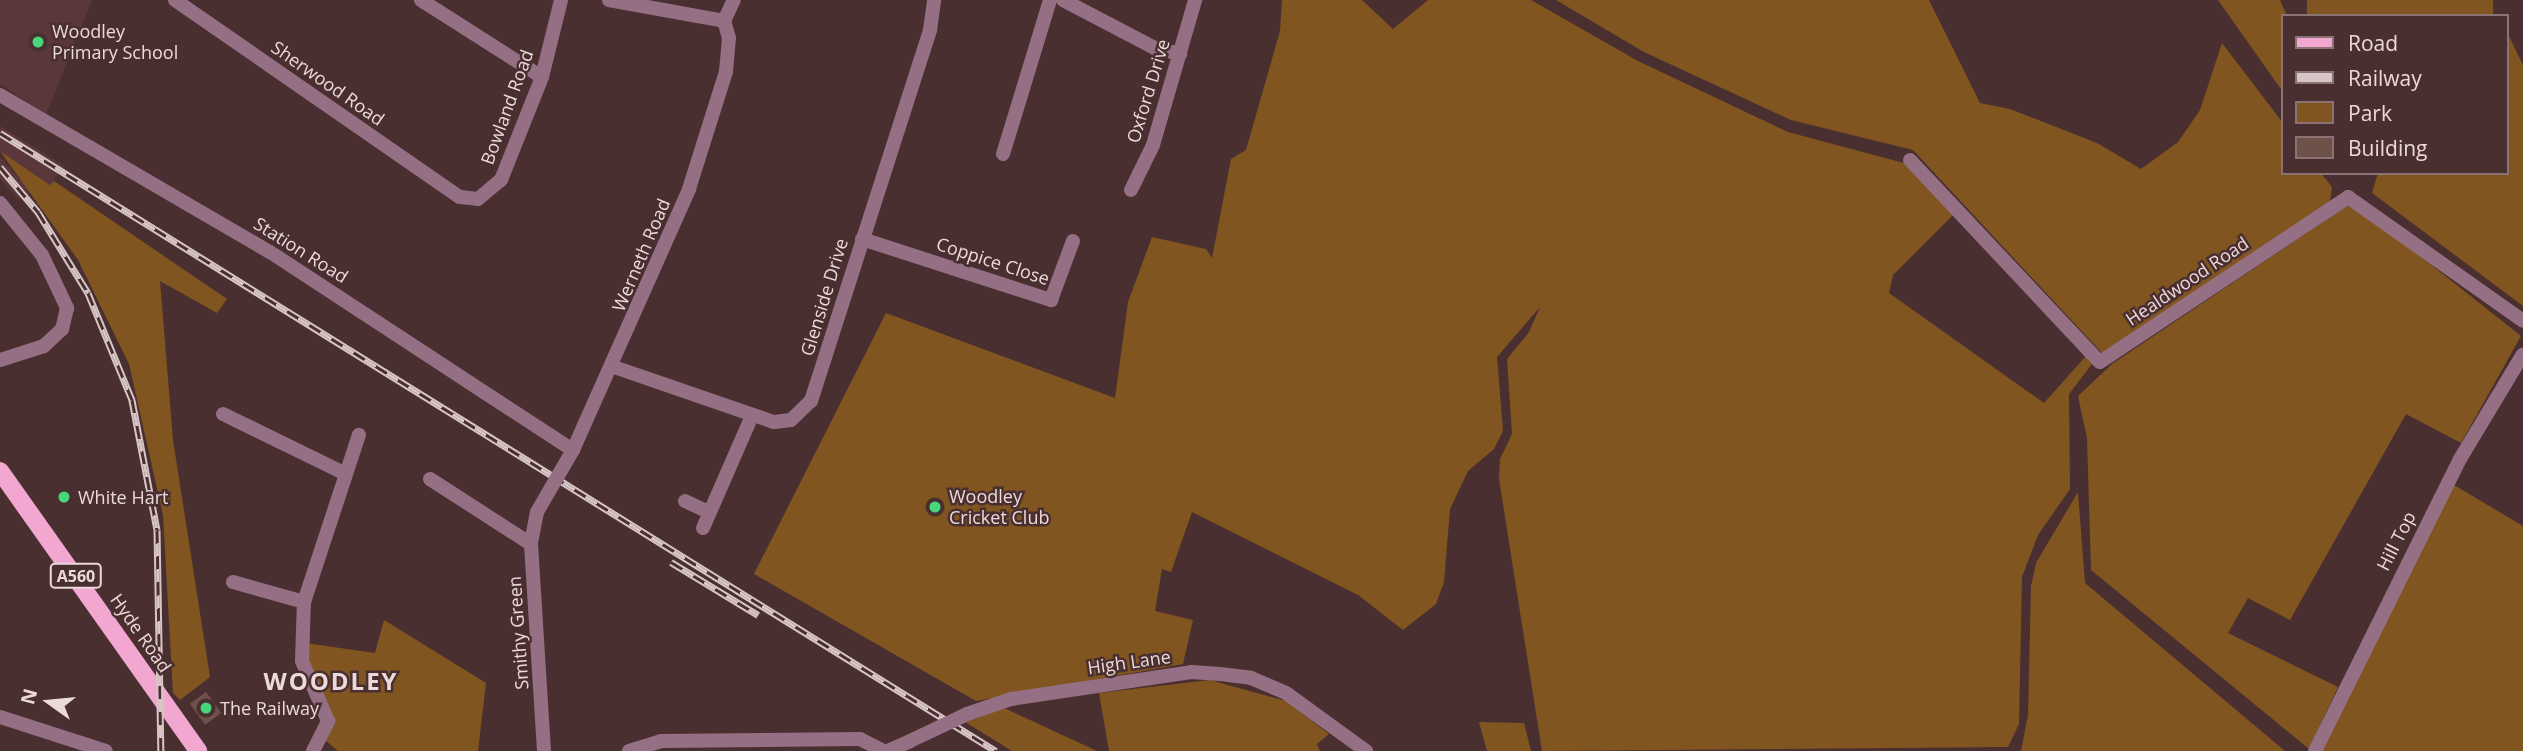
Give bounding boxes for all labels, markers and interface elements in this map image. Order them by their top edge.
legend [2282,14,2509,175]
place label: Woodley Primary School [52,21,178,64]
text: Road [2348,29,2398,57]
marker: Woodley Primary School [30,34,46,50]
street label: Sherwood Road [267,36,389,130]
street label: Oxford Drive [1122,36,1174,146]
street label: Bowland Road [476,47,538,167]
text: Railway [2348,64,2422,92]
text: Park [2348,99,2392,127]
text: Building [2348,134,2427,162]
street label: Werneth Road [608,195,674,315]
street label: Station Road [250,213,352,287]
street label: Healdwood Road [2122,232,2252,330]
street label: Coppice Close [934,233,1052,289]
street label: Glenside Drive [796,236,852,358]
place label: White Hart [78,486,168,508]
place label: Woodley Cricket Club [949,486,1049,528]
marker: White Hart [56,489,72,505]
marker: Woodley Cricket Club [927,499,943,515]
street label: Hill Top [2372,508,2420,574]
road number: A560 [50,564,102,589]
street label: Smithy Green [503,575,533,691]
street label: Hyde Road [106,590,176,676]
street label: High Lane [1086,645,1172,679]
north arrow [14,667,84,737]
district label: WOODLEY [264,667,398,695]
text: N [14,686,43,707]
place label: The Railway [220,697,319,719]
marker: The Railway [198,700,214,716]

